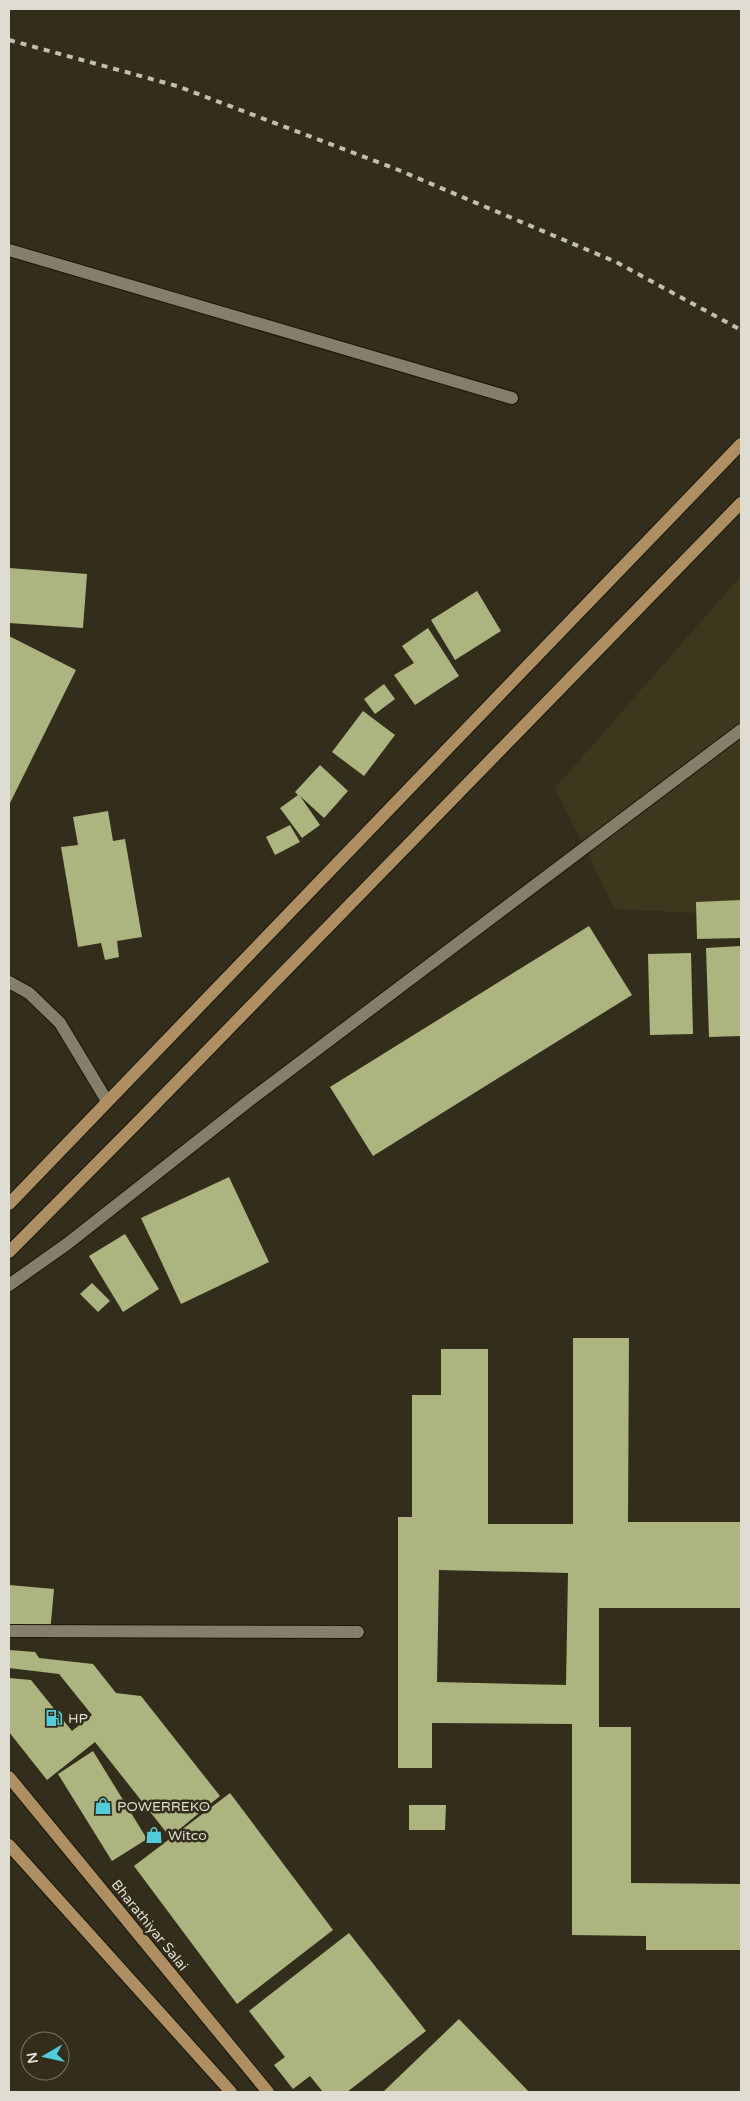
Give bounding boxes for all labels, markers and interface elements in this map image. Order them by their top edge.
fuel station icon: HP [44,1708,64,1728]
place label: HP [68,1710,88,1727]
shop icon: POWERREKO [93,1796,113,1816]
place label: POWERREKO [117,1798,210,1815]
shop icon: Witco [144,1825,164,1845]
place label: Witco [168,1827,207,1844]
street label: Bharathiyar Salai [108,1876,191,1974]
north arrow [20,2031,70,2081]
text: N [23,2051,42,2065]

